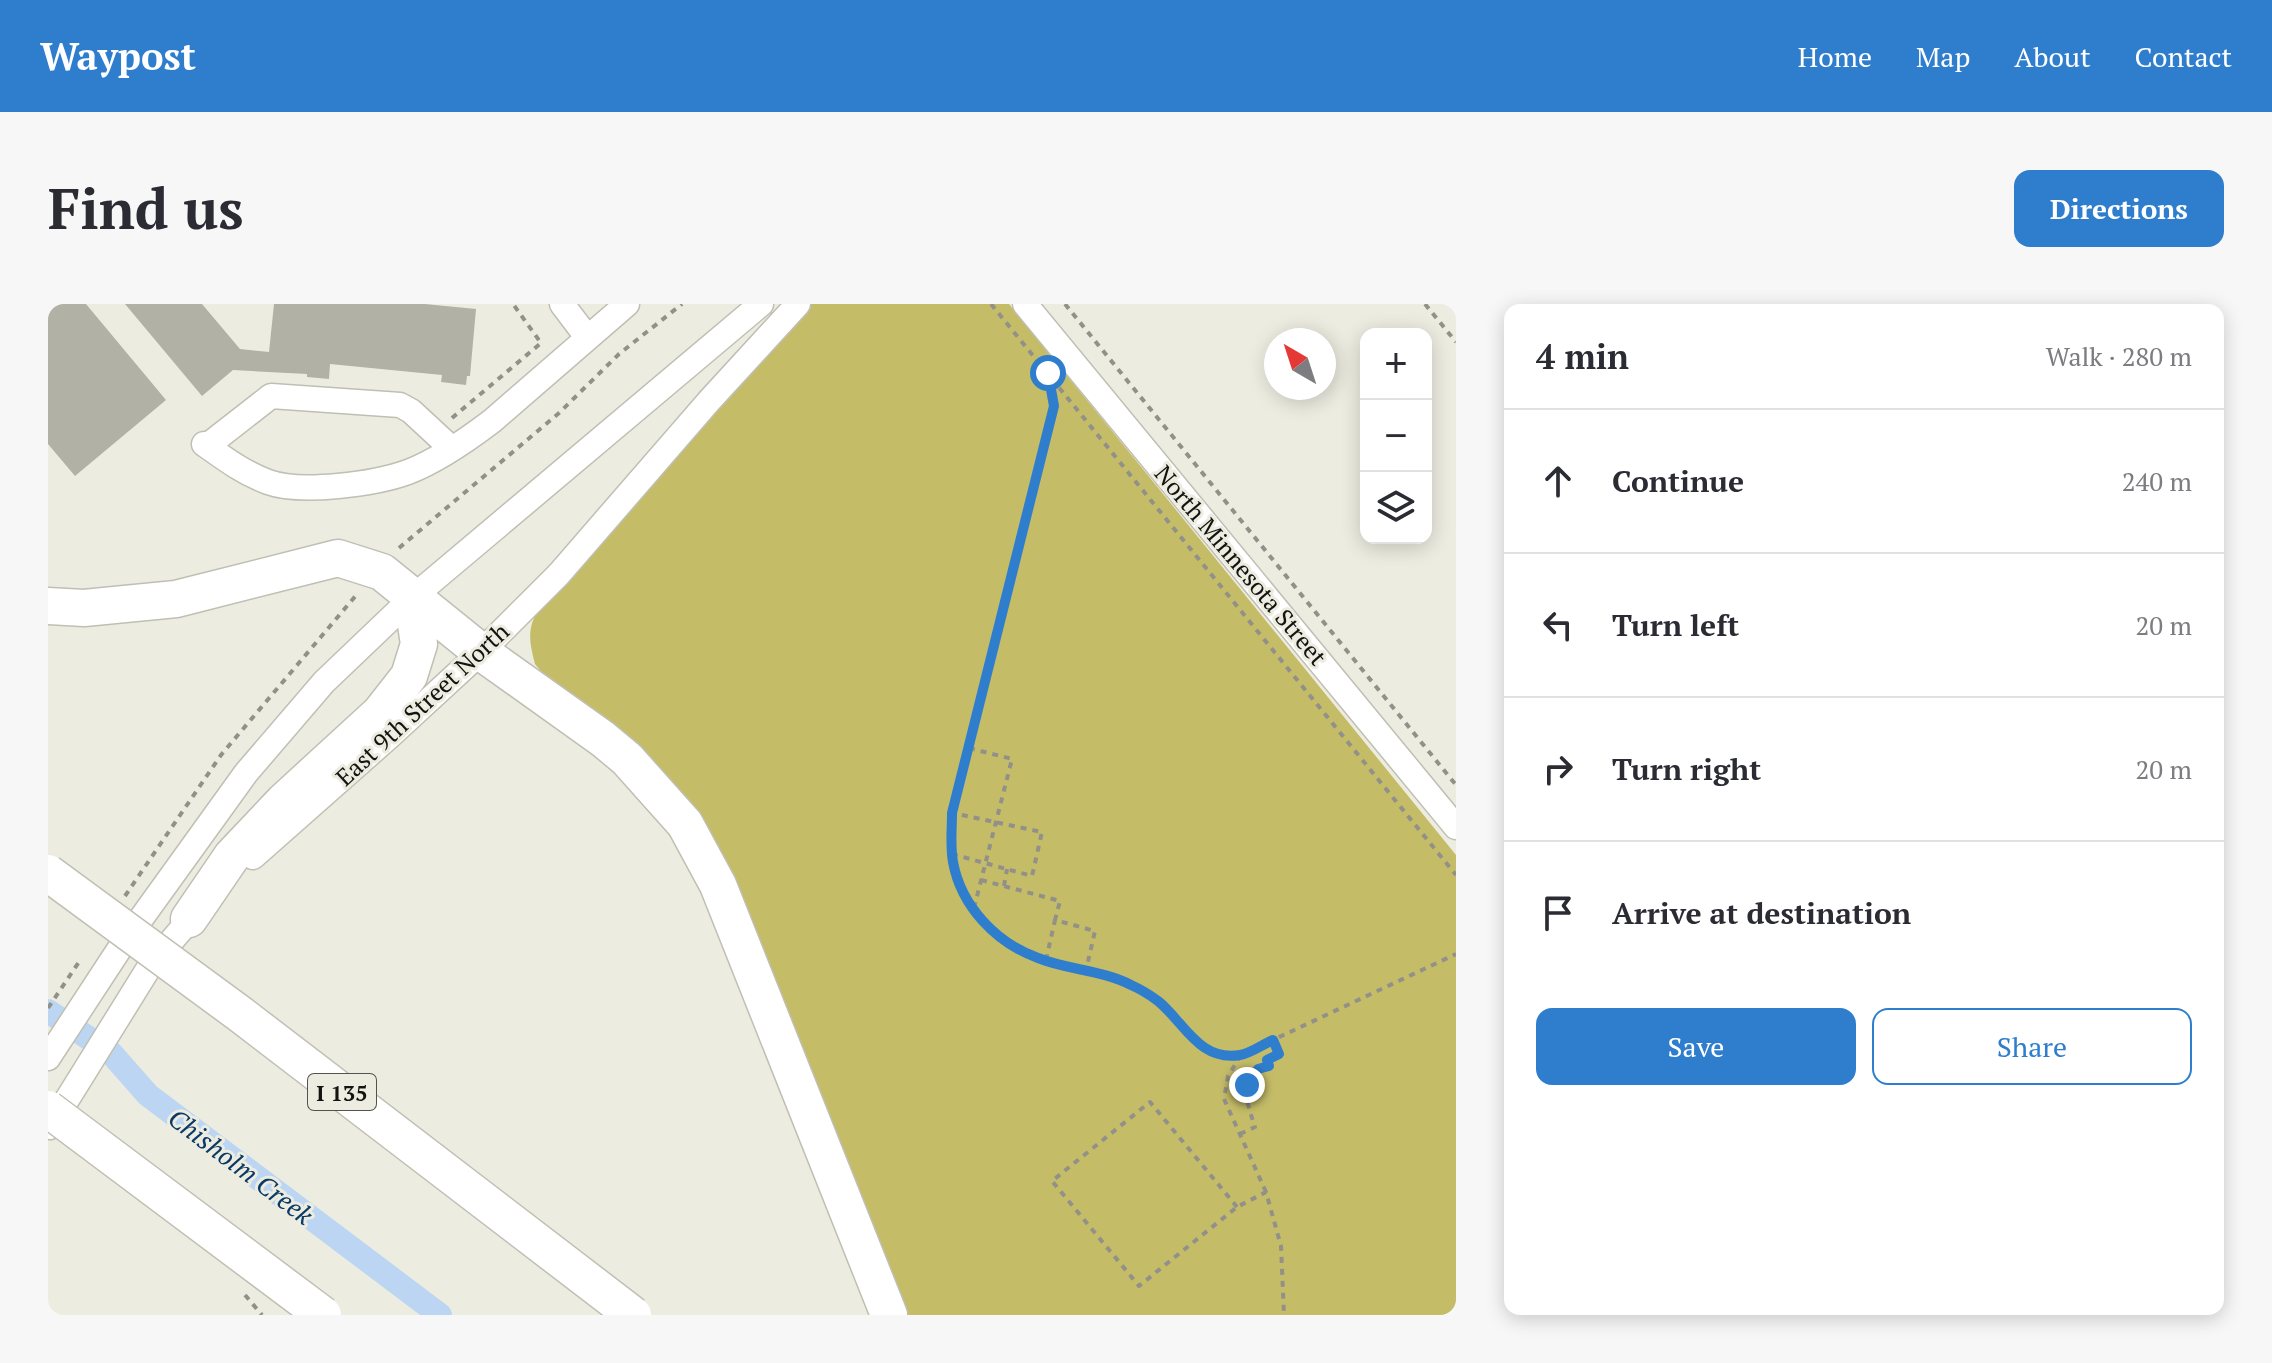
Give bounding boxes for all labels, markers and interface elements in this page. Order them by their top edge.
text: Waypost [40,31,196,81]
text: Home [1798,38,1872,75]
text: Map [1916,38,1970,75]
text: About [2014,38,2091,75]
text: Contact [2135,38,2232,75]
button: Directions [2014,170,2224,247]
text: Find us [48,171,244,245]
north arrow [1264,328,1336,400]
map controls [1360,328,1432,544]
button: + [1360,328,1432,400]
text: 4 min [1536,334,1629,379]
text: Walk · 280 m [2046,339,2192,373]
route start [1030,355,1066,391]
button: − [1360,400,1432,472]
street label: North Minnesota Street [1148,458,1334,672]
icon: ahead [1536,459,1580,503]
text: Continue [1612,461,1744,501]
text: 240 m [2122,464,2192,498]
button: layers [1360,472,1432,544]
icon: left [1536,603,1580,647]
text: Turn left [1612,605,1739,645]
text: 20 m [2136,608,2192,642]
street label: East 9th Street North [329,615,515,793]
icon: right [1536,747,1580,791]
text: Turn right [1612,749,1761,789]
text: 20 m [2136,752,2192,786]
icon: arrive [1536,891,1580,935]
text: Arrive at destination [1612,893,1911,933]
button: Save [1536,1008,1856,1085]
button: Share [1872,1008,2192,1085]
route end [1229,1067,1265,1103]
road number: I 135 [308,1074,376,1110]
water label: Chisholm Creek [162,1100,321,1232]

